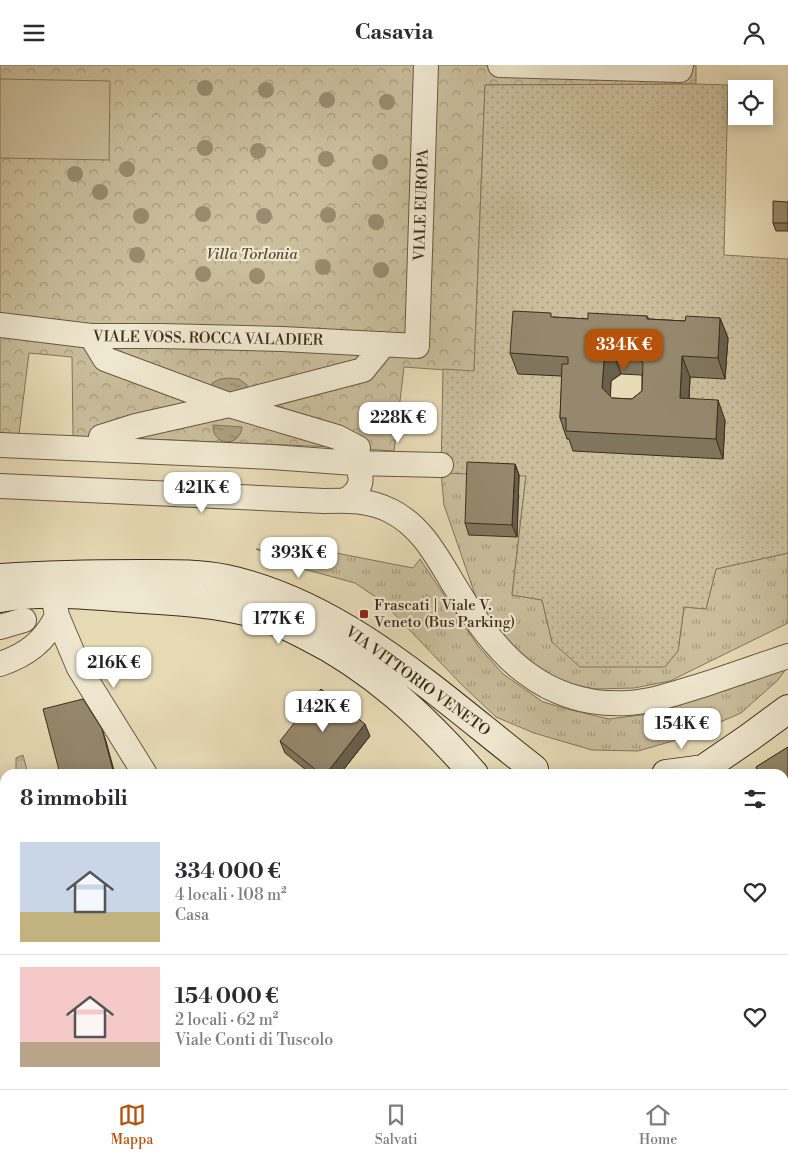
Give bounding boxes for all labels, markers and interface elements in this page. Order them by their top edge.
icon: menu [20,19,48,47]
text: Casavia [355,19,433,46]
icon: person [740,19,768,47]
map controls [728,80,773,125]
button: locate [728,80,773,125]
street label: VIALE EUROPA [410,148,433,262]
park label: Villa Torlonia [207,245,298,264]
street label: VIALE VOSS. ROCCA VALADIER [92,327,324,350]
pin: 334K € [583,329,665,371]
text: 334K € [596,335,652,355]
pin: 228K € [357,401,439,444]
text: 228K € [370,408,426,428]
pin: 421K € [161,471,243,514]
text: 421K € [175,478,229,498]
pin: 393K € [258,537,340,579]
text: 393K € [271,543,327,563]
place label: Frascati | Viale V. Veneto (Bus Parking) [373,596,515,632]
pin: 177K € [238,603,320,645]
marker: Frascati | Viale V. Veneto (Bus Parking) [358,608,370,620]
text: 177K € [253,609,305,629]
street label: VIA VITTORIO VENETO [341,622,494,741]
pin: 216K € [73,647,155,689]
text: 216K € [87,653,141,673]
pin: 142K € [282,691,364,733]
text: 142K € [296,697,350,717]
pin: 154K € [641,707,723,750]
text: 154K € [655,714,709,734]
icon: filters [741,785,769,813]
text: 8 immobili [20,786,128,812]
text: 334 000 € [175,859,281,885]
icon: home [60,862,120,922]
icon: heart [741,878,769,906]
text: 4 locali · 108 m² [175,885,287,905]
text: Casa [175,905,209,925]
text: 154 000 € [175,984,279,1010]
icon: home [60,987,120,1047]
icon: heart [741,1003,769,1031]
text: 2 locali · 62 m² [175,1010,278,1030]
text: Viale Conti di Tuscolo [175,1030,333,1050]
tab: Mappa [111,1101,153,1149]
tab: Salvati [375,1101,418,1149]
tab: Home [639,1101,677,1149]

